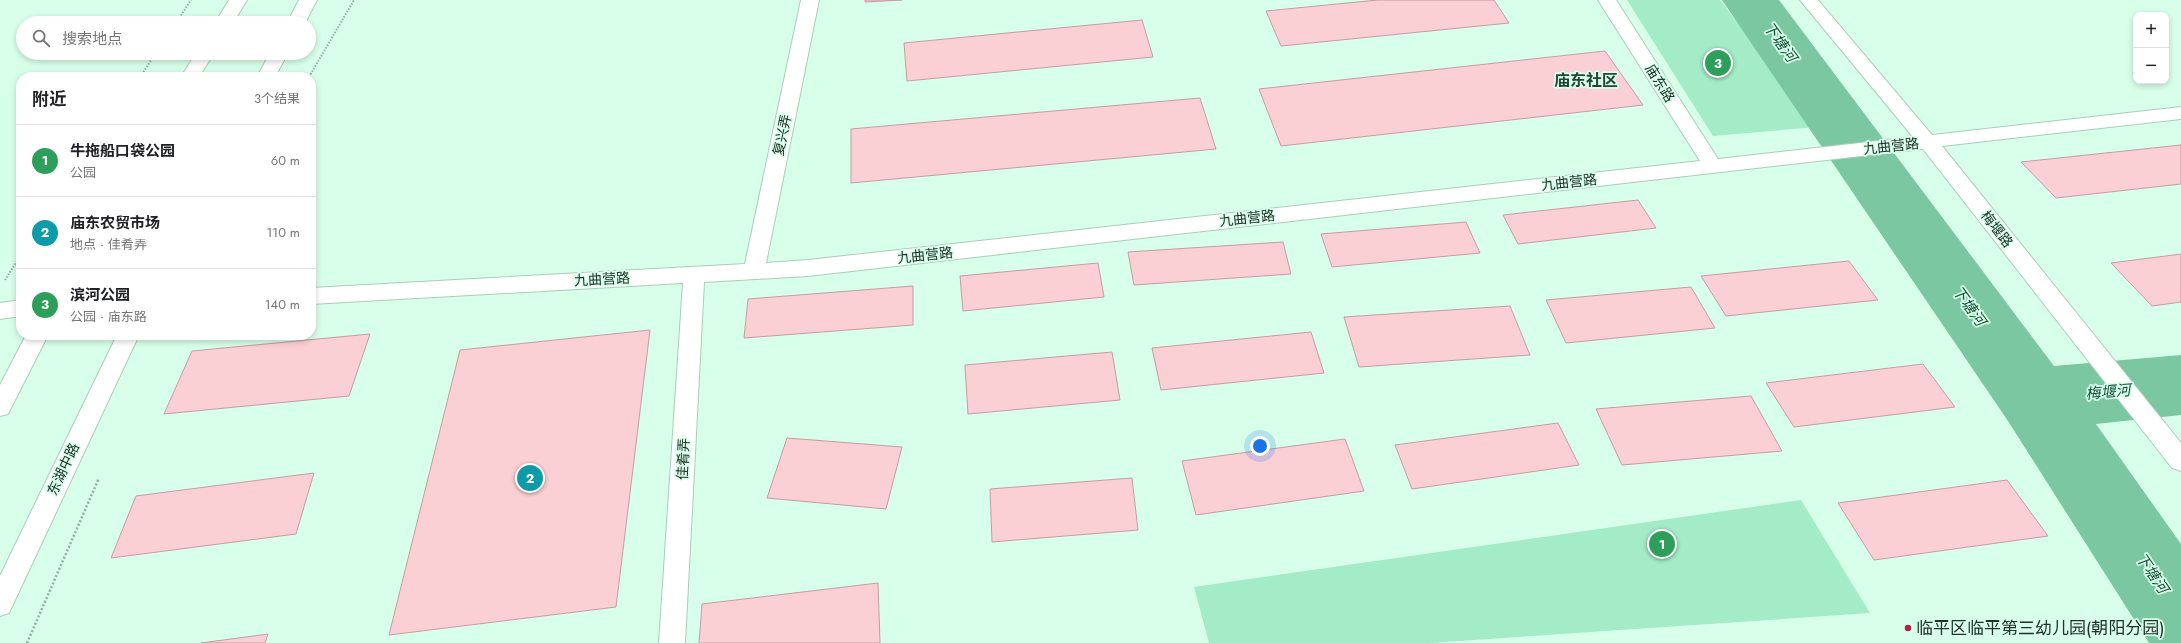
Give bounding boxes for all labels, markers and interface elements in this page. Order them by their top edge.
map controls [2133,12,2169,84]
button: + [2133,12,2169,48]
search box [16,16,316,60]
water label: 下塘河 [1758,17,1804,69]
icon: search [30,27,52,49]
text: 搜索地点 [62,28,122,50]
pin: 3 [1705,48,1731,78]
button: − [2133,48,2169,84]
street label: 庙东路 [1640,60,1680,106]
district label: 庙东社区 [1554,69,1618,92]
text: 附近 [32,87,66,111]
text: 3个结果 [254,89,300,108]
street label: 复兴弄 [768,112,796,158]
street label: 九曲营路 [1862,133,1920,159]
text: 牛拖船口袋公园 [70,140,175,162]
text: 1 [42,151,48,170]
text: 60 m [271,151,300,170]
text: 公园 [70,163,96,182]
street label: 九曲营路 [1540,169,1598,195]
street label: 九曲营路 [1218,205,1276,231]
street label: 梅堰路 [1976,206,2018,252]
text: 庙东农贸市场 [70,212,160,234]
text: 2 [41,223,49,242]
text: 110 m [266,223,300,242]
text: 地点 · 佳肴弄 [70,235,147,254]
street label: 九曲营路 [896,242,954,268]
street label: 九曲营路 [574,268,630,290]
water label: 下塘河 [1947,281,1993,333]
text: 滨河公园 [70,284,130,306]
text: 3 [41,295,49,314]
text: 140 m [265,295,300,314]
text: 公园 · 庙东路 [70,307,147,326]
water label: 梅堰河 [2085,379,2134,405]
your location [1250,436,1270,456]
street label: 佳肴弄 [672,438,694,480]
street label: 东湖中路 [42,439,84,499]
pin: 2 [517,463,543,493]
pin: 1 [1649,529,1675,559]
water label: 下塘河 [2130,548,2175,600]
place label: 临平区临平第三幼儿园(朝阳分园) [1916,616,2165,640]
marker: 临平区临平第三幼儿园(朝阳分园) [1903,623,1913,633]

